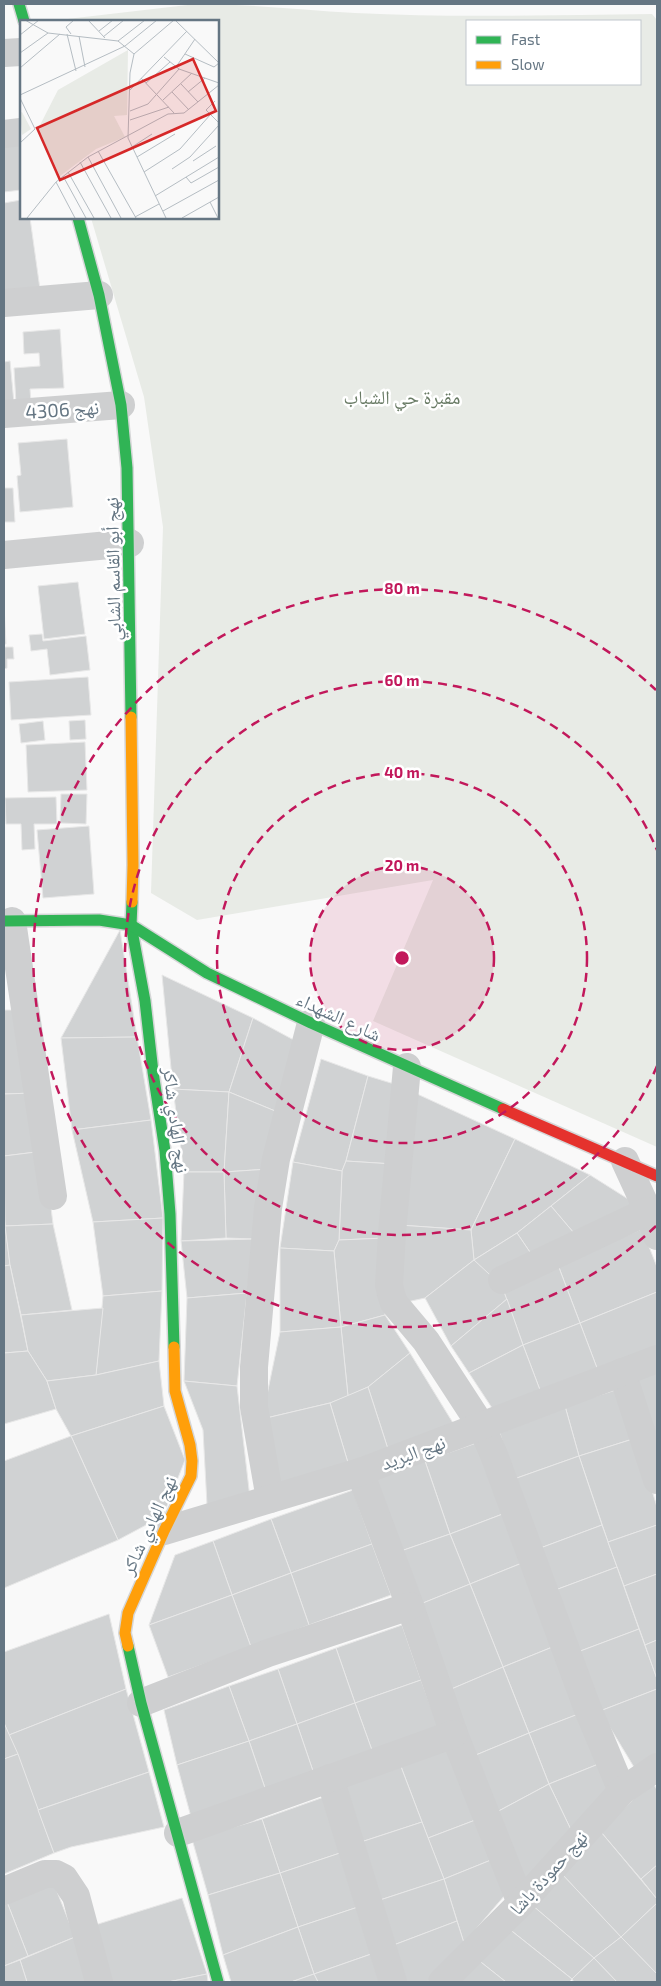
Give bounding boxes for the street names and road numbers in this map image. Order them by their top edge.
street label: نهج 4306 [24,395,100,425]
street label: نهج أبو القاسم الشابي [99,497,130,641]
street label: شارع الشهداء [293,986,385,1046]
street label: نهج الهادي شاكر [154,1065,195,1175]
street label: نهج البريد [378,1430,449,1476]
street label: نهج الهادي شاكر [115,1472,185,1581]
street label: نهج حمودة باشا [504,1825,593,1920]

